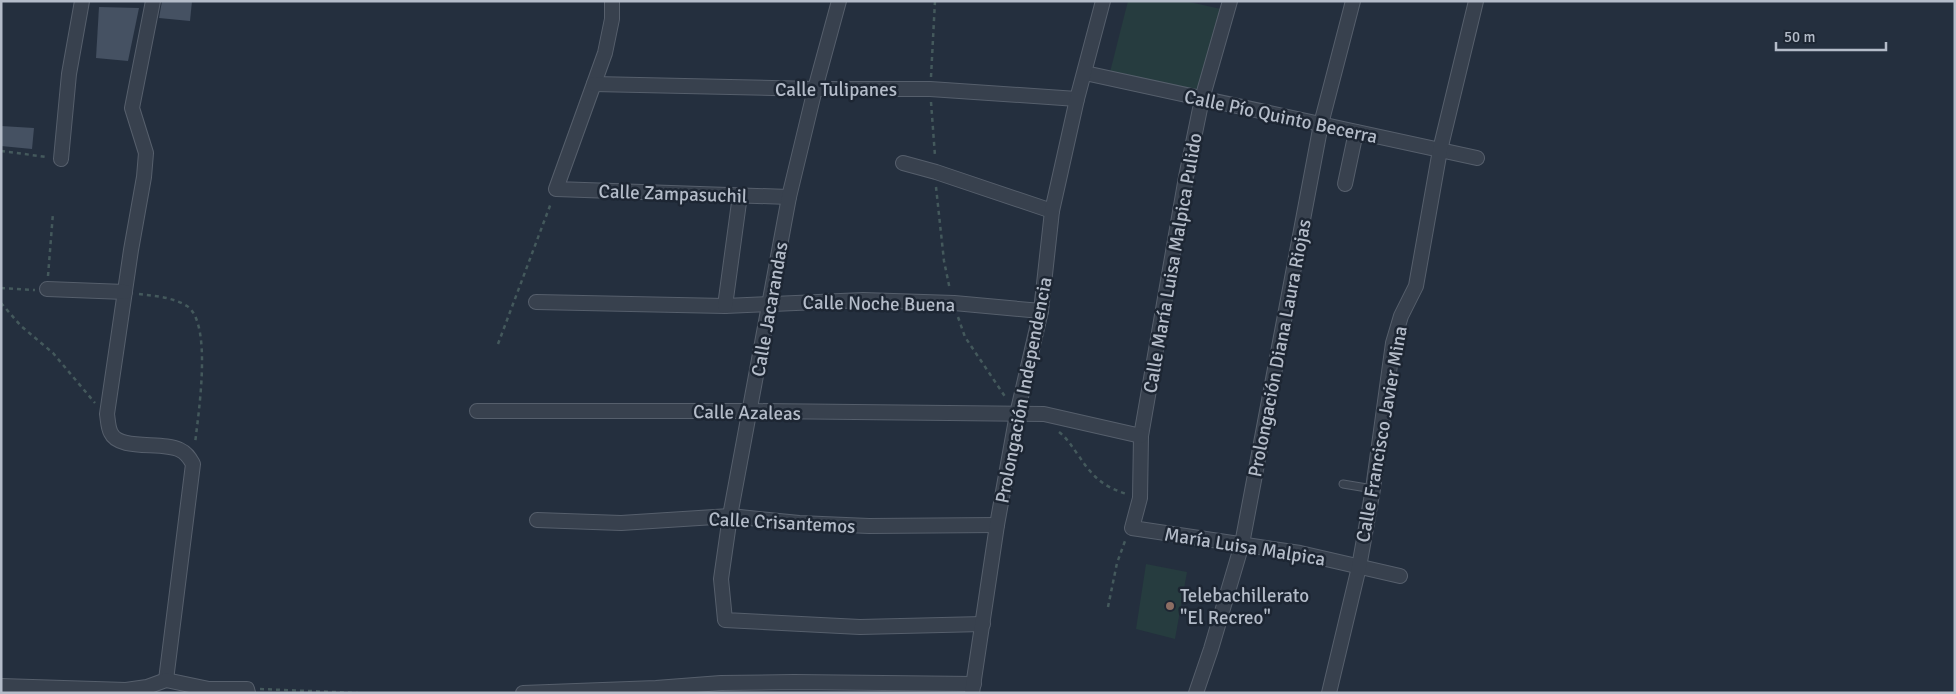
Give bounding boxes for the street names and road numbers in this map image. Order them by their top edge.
street label: Calle Tulipanes [775,78,897,102]
street label: Calle Pío Quinto Becerra [1182,85,1380,149]
street label: Calle María Luisa Malpica Pulido [1138,131,1208,395]
street label: Calle Zampasuchil [598,179,748,209]
street label: Prolongación Diana Laura Riojas [1243,217,1317,479]
street label: Calle Jacarandas [746,240,794,378]
street label: Prolongación Independencia [990,275,1058,506]
street label: Calle Noche Buena [803,291,955,317]
street label: Calle Francisco Javier Mina [1351,324,1413,544]
street label: Calle Azaleas [693,400,801,426]
street label: Calle Crisantemos [708,507,856,539]
street label: María Luisa Malpica [1163,522,1327,572]

